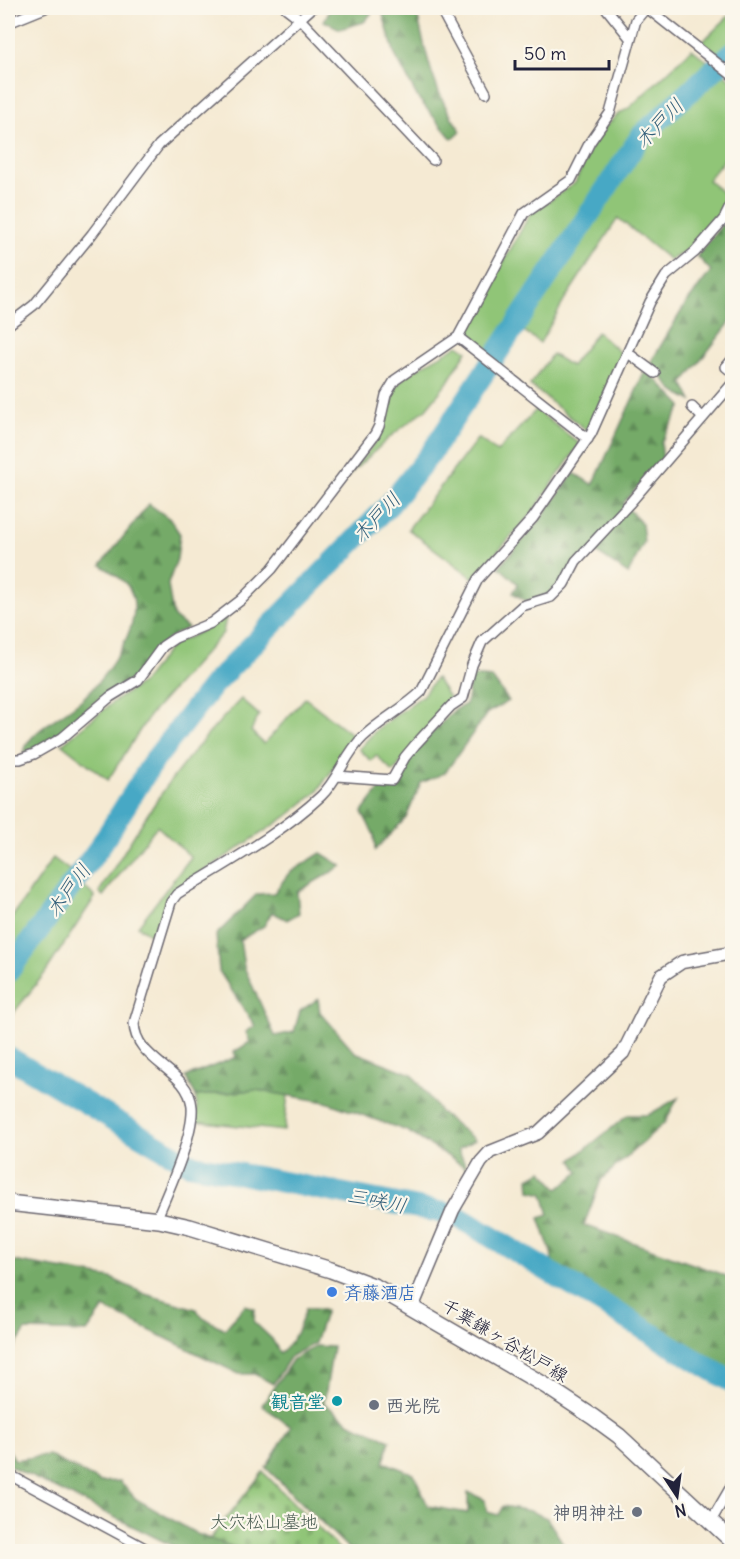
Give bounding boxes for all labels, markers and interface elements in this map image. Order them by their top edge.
scale bar [515,33,610,71]
text: 50 m [524,42,566,65]
water label: 木戸川 [629,93,689,153]
water label: 木戸川 [346,487,406,547]
water label: 木戸川 [40,858,96,922]
water label: 三咲川 [345,1182,409,1218]
place label: 斉藤酒店 [344,1281,416,1304]
marker: 斉藤酒店 [325,1285,339,1299]
street label: 千葉鎌ヶ谷松戸線 [437,1293,573,1387]
place label: 観音堂 [271,1390,325,1413]
marker: 観音堂 [330,1394,344,1408]
place label: 西光院 [386,1394,440,1417]
marker: 西光院 [367,1398,381,1412]
north arrow [647,1466,707,1526]
text: N [673,1500,688,1522]
place label: 神明神社 [553,1501,625,1524]
marker: 神明神社 [630,1505,644,1519]
park label: 大穴松山墓地 [210,1510,318,1533]

